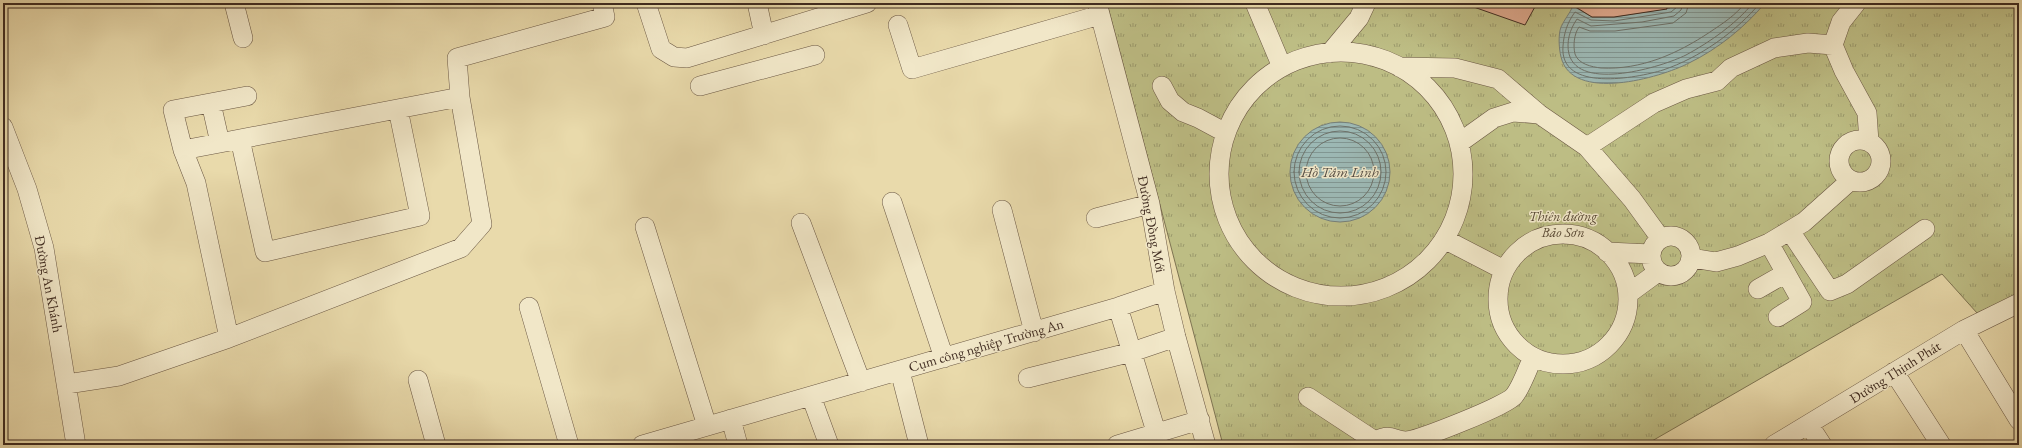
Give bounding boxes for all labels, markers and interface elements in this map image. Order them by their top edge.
water label: Hồ Tâm Linh [1300,162,1380,181]
street label: Đường Đồng Mới [1134,174,1170,275]
park label: Thiên đường Bảo Sơn [1529,207,1598,241]
street label: Đường An Khánh [31,234,67,334]
street label: Cụm công nghiệp Trường An [906,314,1066,376]
street label: Đường Thịnh Phát [1846,336,1944,407]

